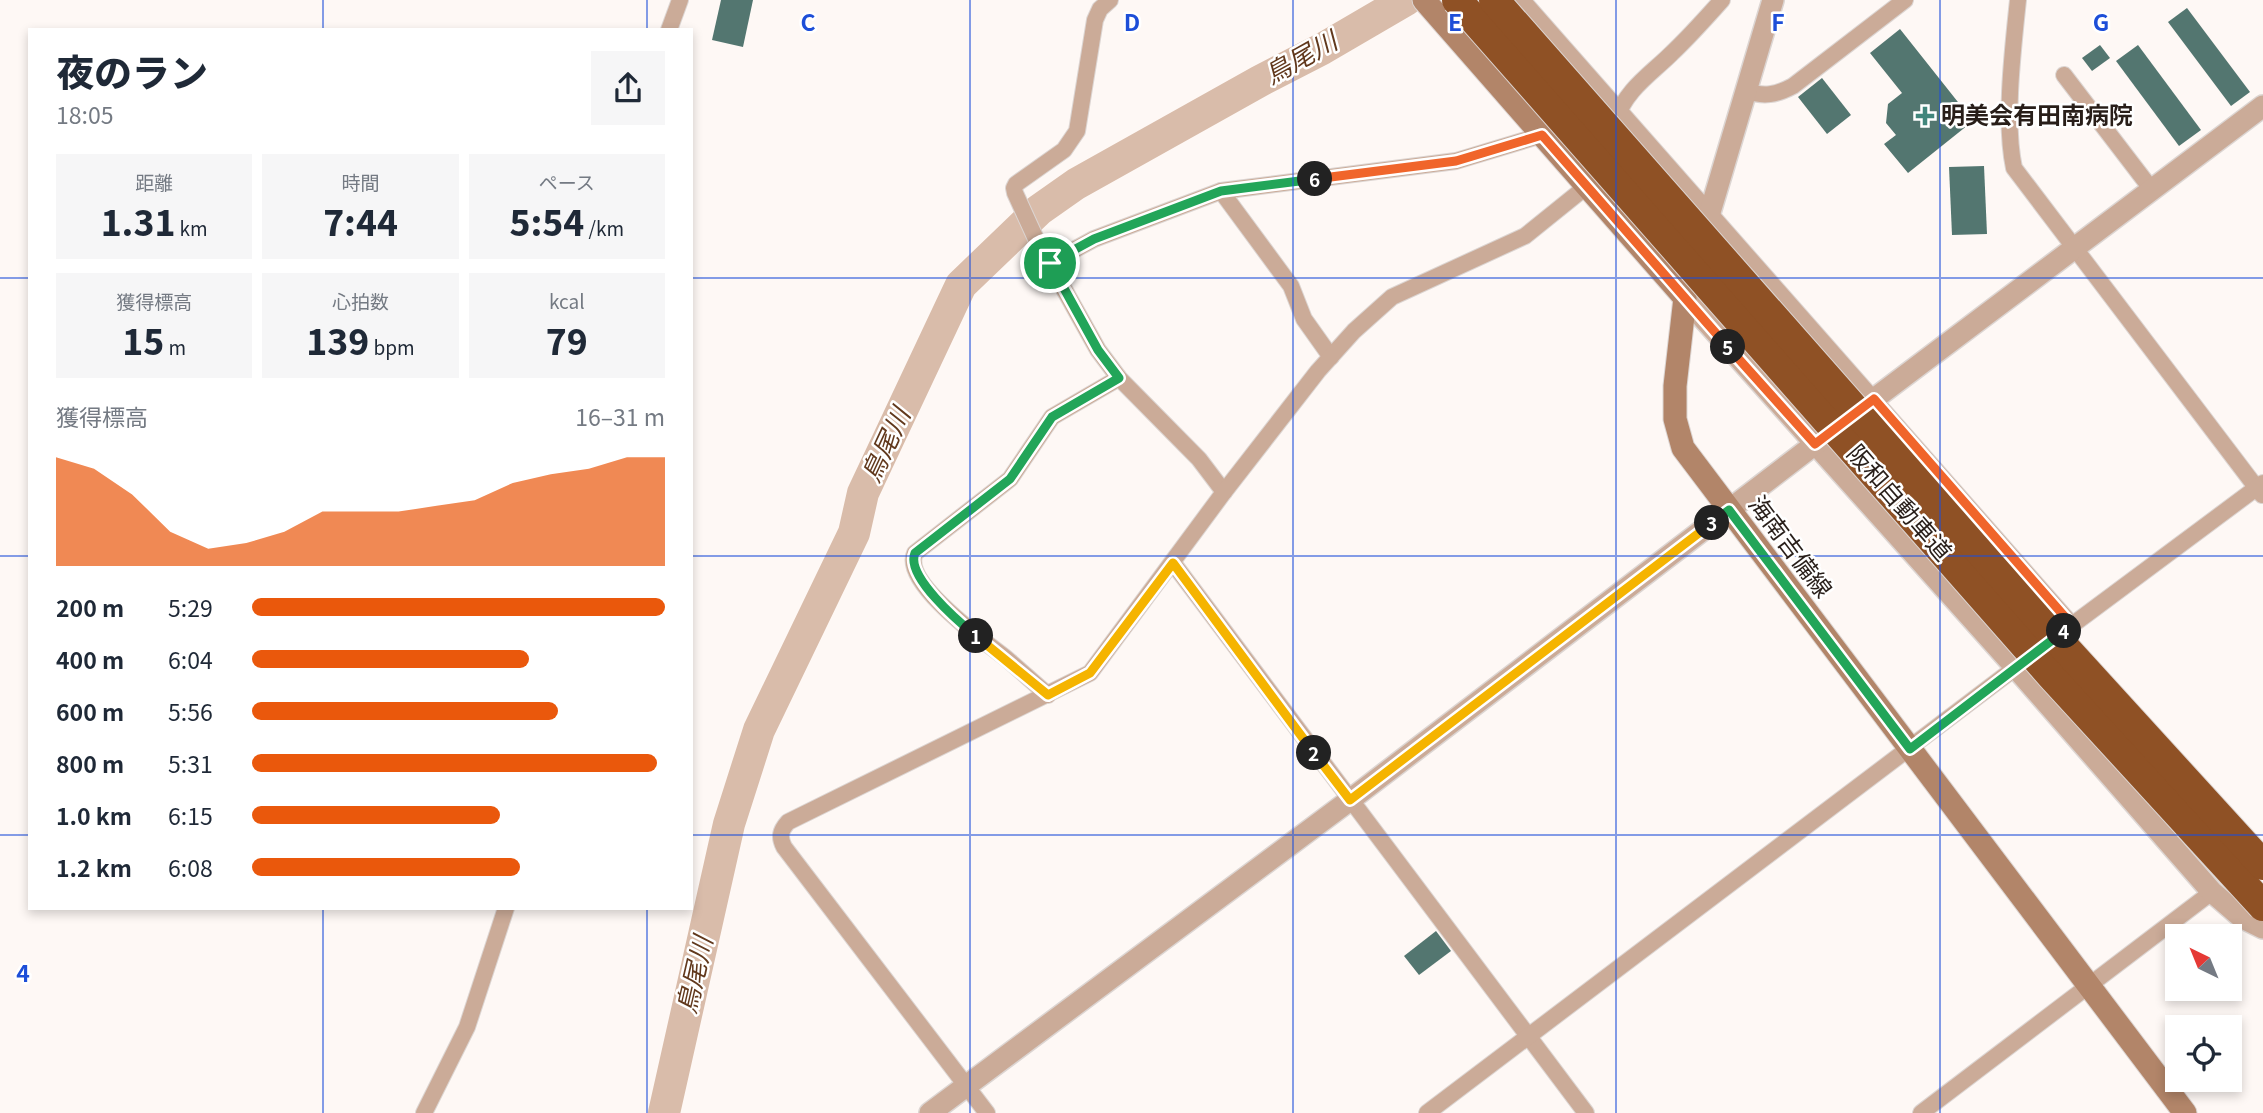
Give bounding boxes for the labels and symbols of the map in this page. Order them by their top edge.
text: C [800,4,816,38]
text: D [1124,4,1140,38]
text: E [1448,4,1462,38]
text: F [1771,4,1785,38]
text: G [2093,4,2109,38]
water label: 鳥尾川 [1257,19,1345,91]
place label: 明美会有田南病院 [1941,96,2133,131]
marker: 明美会有田南病院 [1915,106,1935,126]
pin: 6 [1298,162,1332,196]
pin [1020,233,1080,293]
pin: 5 [1710,330,1746,364]
water label: 鳥尾川 [850,398,918,487]
street label: 阪和自動車道 [1840,436,1961,567]
street label: 海南吉備線 [1742,487,1842,604]
pin: 3 [1694,505,1730,540]
pin: 4 [2046,614,2082,648]
pin: 1 [958,618,993,654]
pin: 2 [1296,736,1332,770]
north arrow [2165,924,2242,1001]
water label: 鳥尾川 [666,929,720,1017]
text: 4 [16,955,30,989]

